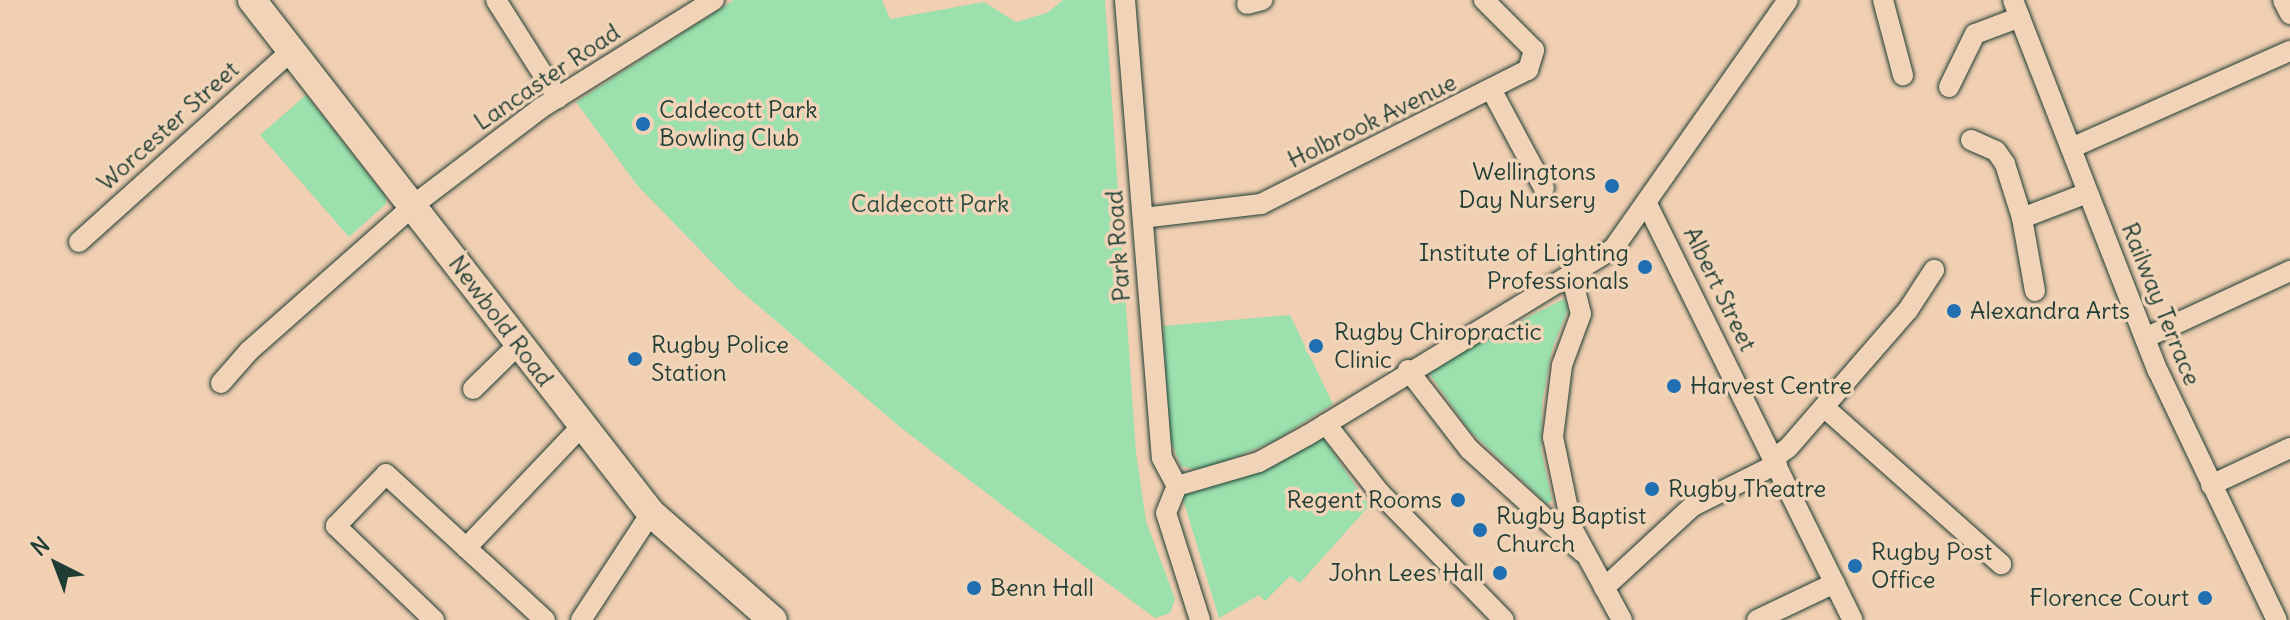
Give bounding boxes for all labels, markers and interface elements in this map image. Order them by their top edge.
street label: Lancaster Road [469,18,625,136]
street label: Worcester Street [91,55,245,197]
street label: Holbrook Avenue [1283,68,1461,174]
place label: Caldecott Park Bowling Club [659,96,817,152]
marker: Caldecott Park Bowling Club [634,115,652,133]
place label: Wellingtons Day Nursery [1459,158,1596,214]
marker: Wellingtons Day Nursery [1603,177,1621,195]
street label: Park Road [1100,189,1136,303]
park label: Caldecott Park [851,190,1009,218]
street label: Railway Terrace [2115,218,2207,390]
street label: Albert Street [1678,222,1762,356]
place label: Institute of Lighting Professionals [1419,239,1629,295]
street label: Newbold Road [442,250,560,392]
marker: Institute of Lighting Professionals [1636,258,1654,276]
place label: Alexandra Arts [1970,297,2130,325]
marker: Alexandra Arts [1945,302,1963,320]
place label: Rugby Chiropractic Clinic [1334,318,1542,374]
place label: Rugby Police Station [651,331,789,387]
marker: Rugby Chiropractic Clinic [1305,335,1327,357]
marker: Rugby Police Station [626,350,644,368]
place label: Harvest Centre [1690,372,1852,400]
marker: Harvest Centre [1665,377,1683,395]
place label: Rugby Theatre [1668,475,1826,503]
marker: Rugby Theatre [1643,480,1661,498]
place label: Regent Rooms [1286,486,1442,514]
marker: Regent Rooms [1449,491,1467,509]
place label: Rugby Baptist Church [1496,502,1646,558]
marker: Rugby Baptist Church [1471,521,1489,539]
north arrow [16,524,96,604]
text: N [25,531,55,562]
place label: Rugby Post Office [1871,538,1992,594]
marker: Rugby Post Office [1846,557,1864,575]
place label: John Lees Hall [1328,559,1484,587]
marker: John Lees Hall [1491,564,1509,582]
place label: Benn Hall [990,574,1094,602]
marker: Benn Hall [965,579,983,597]
place label: Florence Court [2029,584,2189,612]
marker: Florence Court [2196,589,2214,607]

